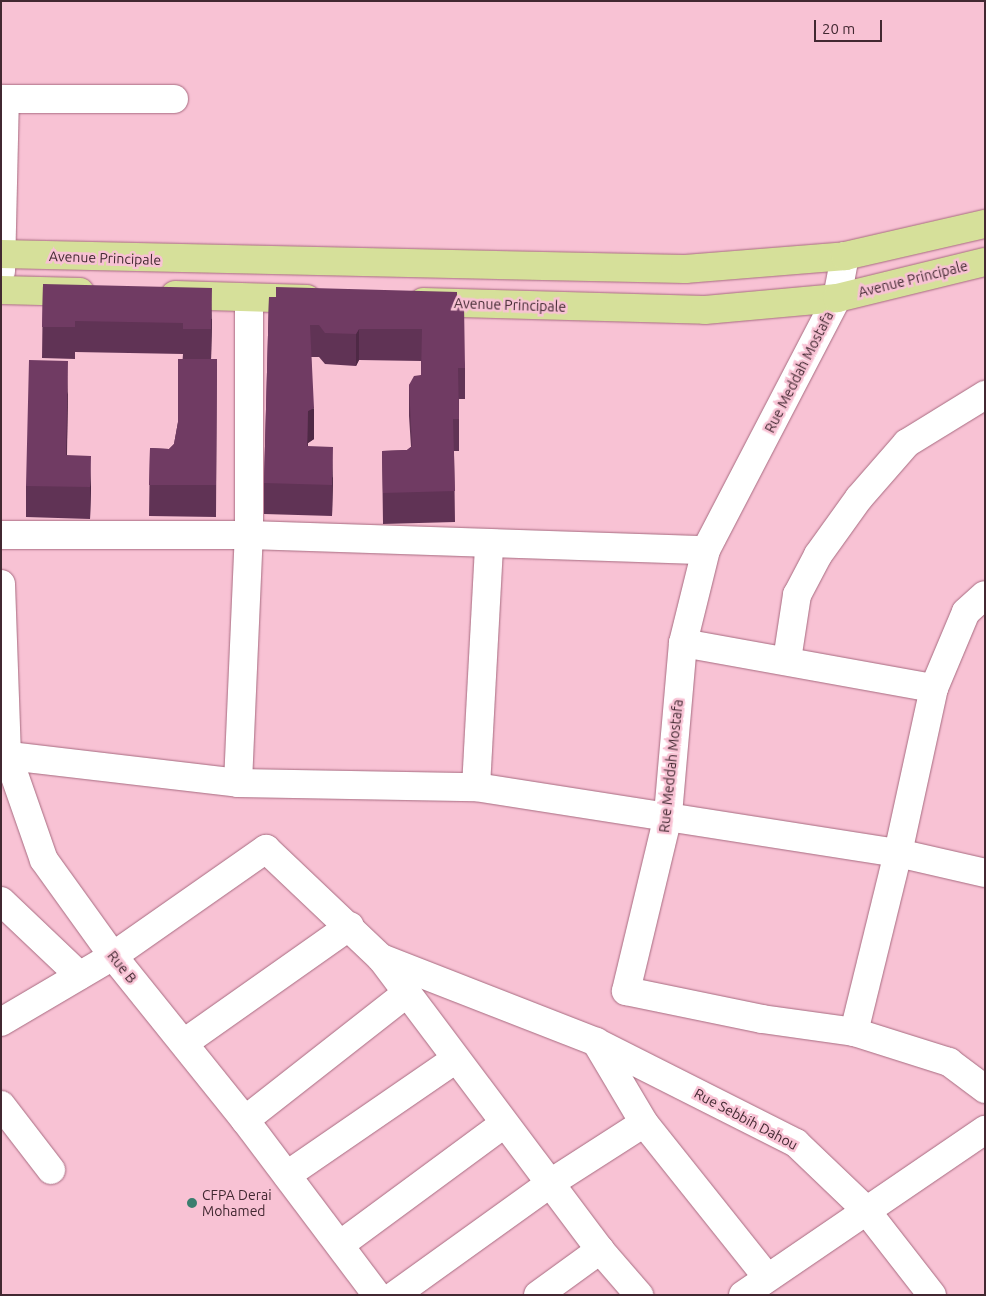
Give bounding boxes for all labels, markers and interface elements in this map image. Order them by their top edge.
scale bar [816,10,884,42]
text: 20 m [822,20,855,37]
street label: Avenue Principale [49,248,161,268]
street label: Avenue Principale [857,257,969,301]
street label: Avenue Principale [454,295,566,315]
street label: Rue Meddah Mostafa [761,309,837,435]
street label: Rue Meddah Mostafa [656,699,686,833]
street label: Rue B [104,948,140,986]
street label: Rue Sebbih Dahou [691,1085,801,1153]
place label: CFPA Derai Mohamed [202,1187,272,1220]
marker: CFPA Derai Mohamed [186,1197,198,1209]

